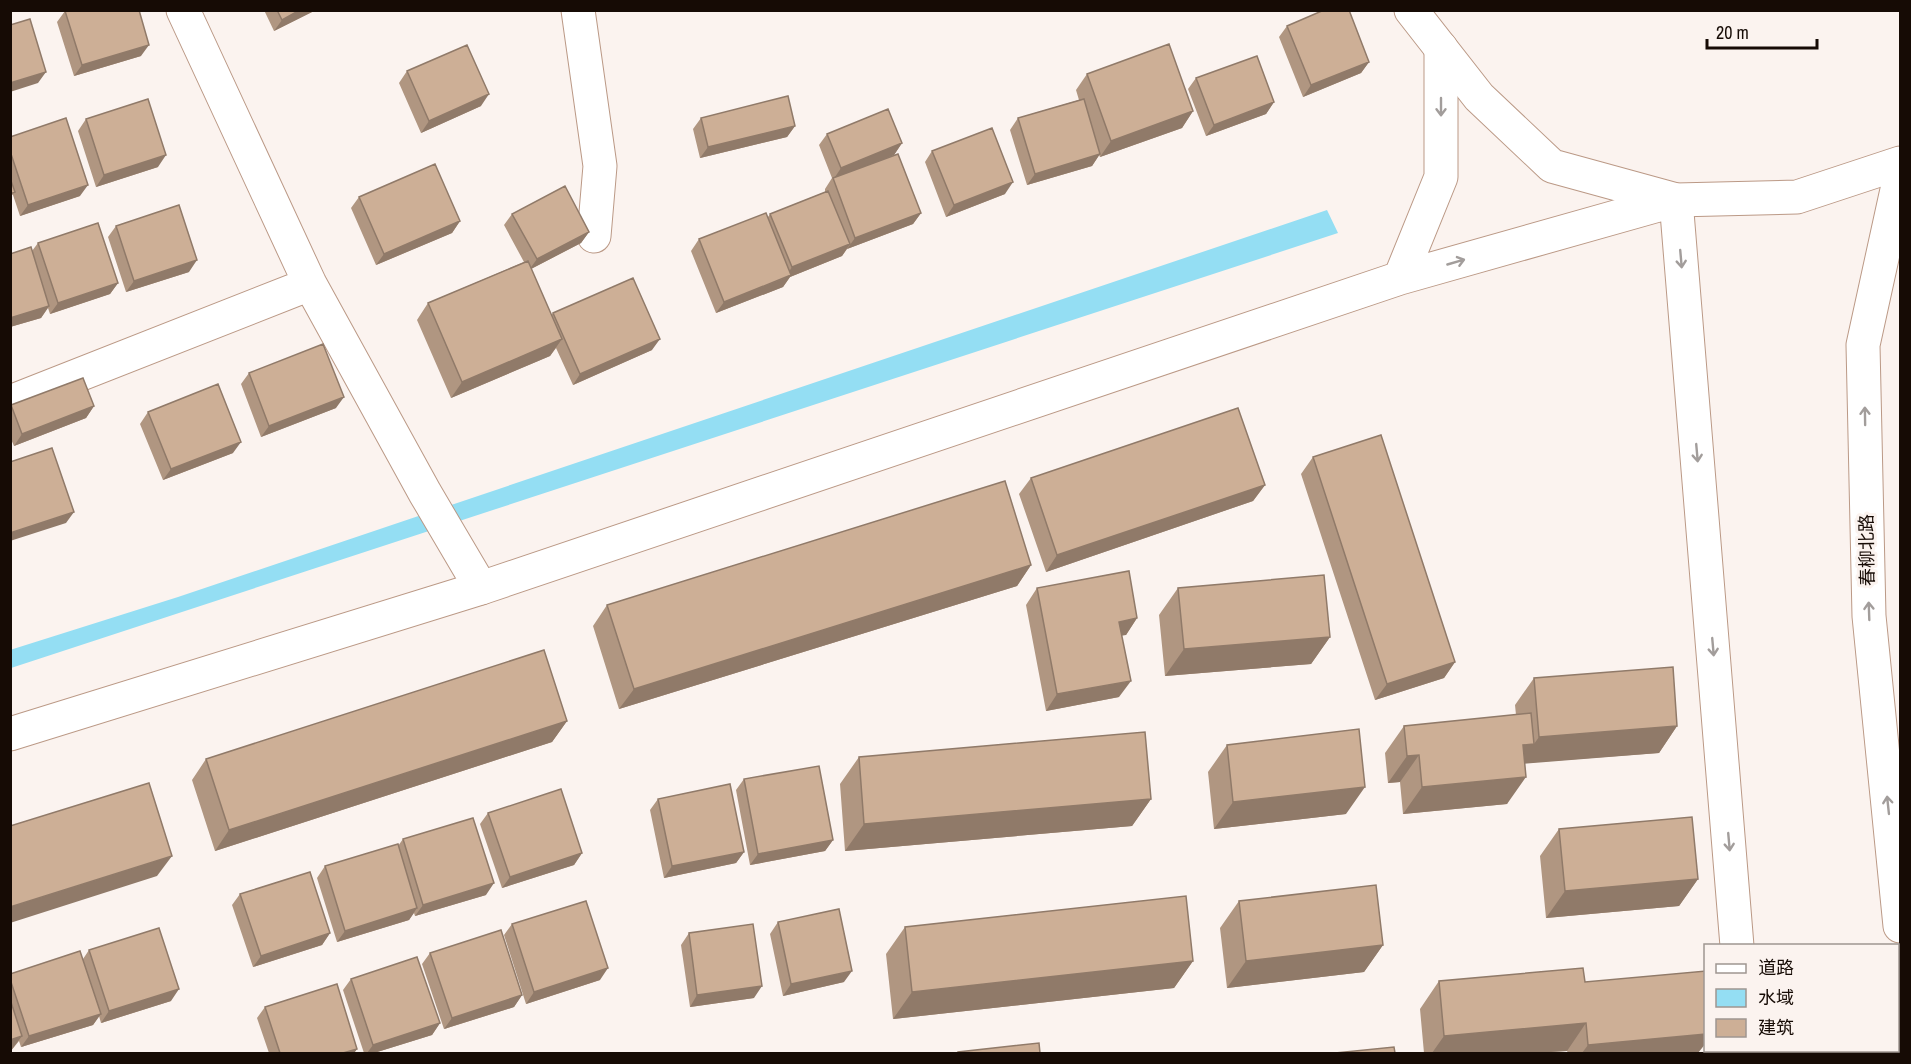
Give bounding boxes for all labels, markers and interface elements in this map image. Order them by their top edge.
scale bar [1707,12,1816,50]
text: 20 m [1716,20,1749,45]
one-way arrow [1435,96,1447,116]
one-way arrow [1676,248,1687,268]
one-way arrow [1446,256,1465,267]
one-way arrow [1859,407,1871,427]
one-way arrow [1692,442,1703,462]
street label: 春柳北路 [1853,514,1880,586]
one-way arrow [1863,601,1874,621]
one-way arrow [1708,637,1719,657]
one-way arrow [1882,796,1893,815]
one-way arrow [1724,831,1735,851]
legend [1704,944,1899,1052]
text: 道路 [1758,955,1794,980]
text: 水域 [1758,985,1794,1010]
text: 建筑 [1758,1015,1794,1040]

